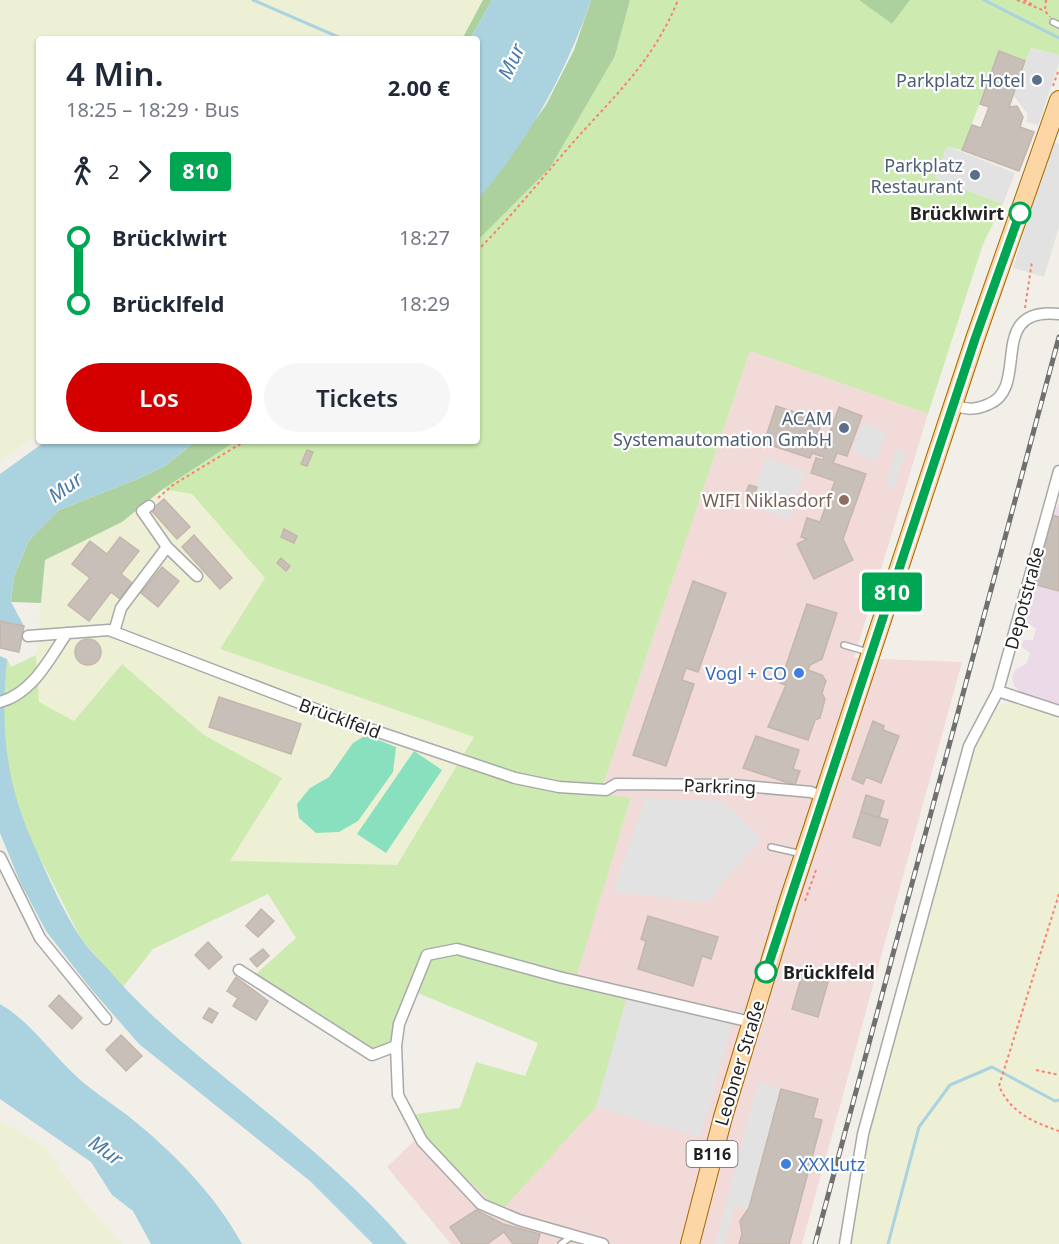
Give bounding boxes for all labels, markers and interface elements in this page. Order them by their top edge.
water label: Mur [491,38,531,83]
text: 4 Min. [66,51,164,96]
place label: Parkplatz Hotel [896,68,1025,92]
text: 2.00 € [388,72,450,102]
marker: Parkplatz Hotel [1030,73,1044,87]
text: 18:25 – 18:29 · Bus [66,96,239,123]
place label: Parkplatz Restaurant [871,153,964,198]
icon: walk [66,155,99,188]
icon: forward [128,155,161,188]
text: 810 [182,157,219,185]
text: 2 [108,158,119,185]
marker: Parkplatz Restaurant [968,168,982,182]
place label: Brücklwirt [910,201,1004,225]
marker: Brücklwirt [1009,202,1031,224]
text: Brücklwirt [112,222,227,252]
text: 18:27 [399,224,450,251]
text: Brücklfeld [112,288,224,318]
text: 18:29 [399,290,450,317]
button: Los [66,363,252,432]
button: Tickets [264,363,450,432]
place label: ACAM Systemautomation GmbH [613,406,832,451]
marker: ACAM Systemautomation GmbH [837,421,851,435]
water label: Mur [42,465,88,509]
place label: WIFI Niklasdorf [702,488,833,512]
marker: WIFI Niklasdorf [837,493,851,507]
street label: Depotstraße [999,544,1049,652]
line badge: 810 [858,572,926,612]
text: 810 [874,578,910,606]
place label: Vogl + CO [705,661,787,685]
marker: Vogl + CO [792,666,806,680]
street label: Brücklfeld [296,692,384,744]
street label: Parkring [683,773,757,799]
place label: Brücklfeld [783,960,875,984]
marker: Brücklfeld [755,961,777,983]
street label: Leobner Straße [709,997,769,1129]
water label: Mur [83,1128,129,1172]
road number: B116 [686,1141,738,1167]
place label: XXXLutz [798,1152,865,1176]
marker: XXXLutz [779,1157,793,1171]

